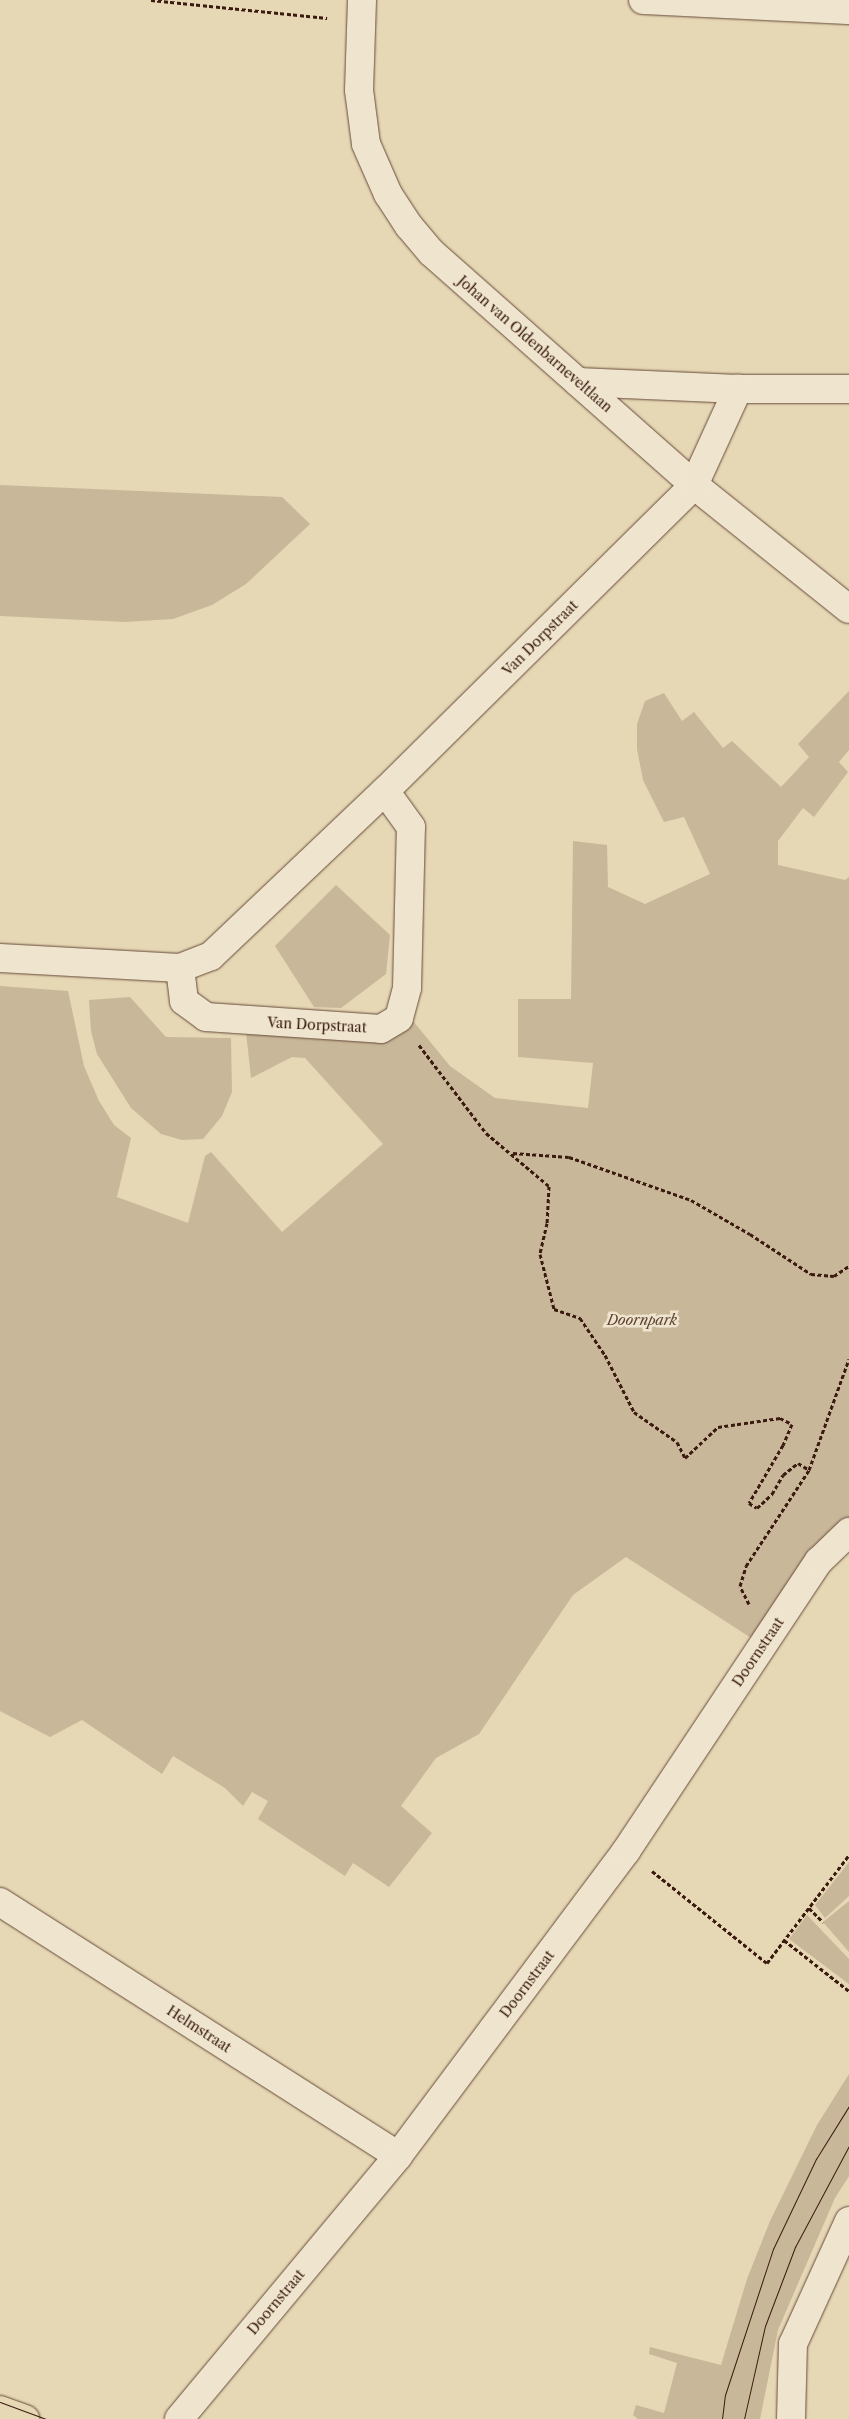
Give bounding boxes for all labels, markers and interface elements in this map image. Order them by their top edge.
street label: Johan van Oldenbarneveltlaan [454,272,616,416]
street label: Van Dorpstraat [499,597,581,679]
street label: Van Dorpstraat [267,1014,367,1036]
park label: Doornpark [607,1312,677,1328]
street label: Doornstraat [729,1614,787,1690]
street label: Doornstraat [496,1947,558,2021]
street label: Helmstraat [164,2002,234,2056]
street label: Doornstraat [244,2266,308,2338]

